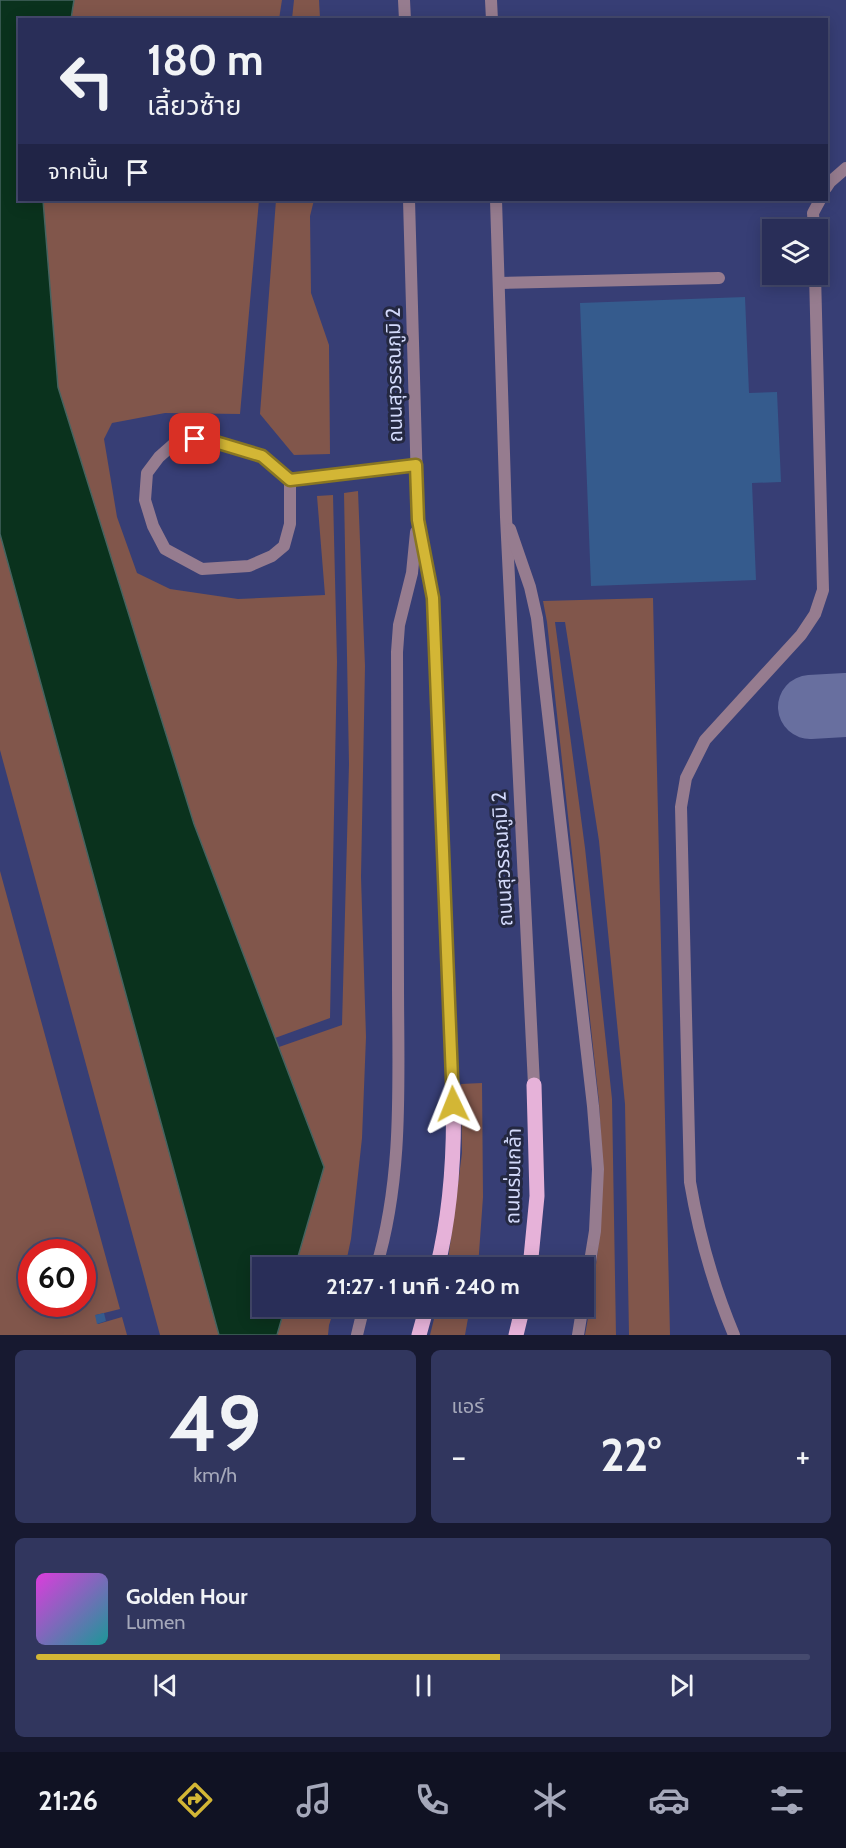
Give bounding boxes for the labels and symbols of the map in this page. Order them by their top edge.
street label: ถนนสุวรรณภูมิ 2 [381,307,408,443]
pin [169,413,220,464]
street label: ถนนสุวรรณภูมิ 2 [486,791,519,927]
position arrow [421,1072,485,1136]
street label: ถนนร่มเกล้า [500,1128,526,1224]
speed limit sign: 60 [18,1239,96,1317]

